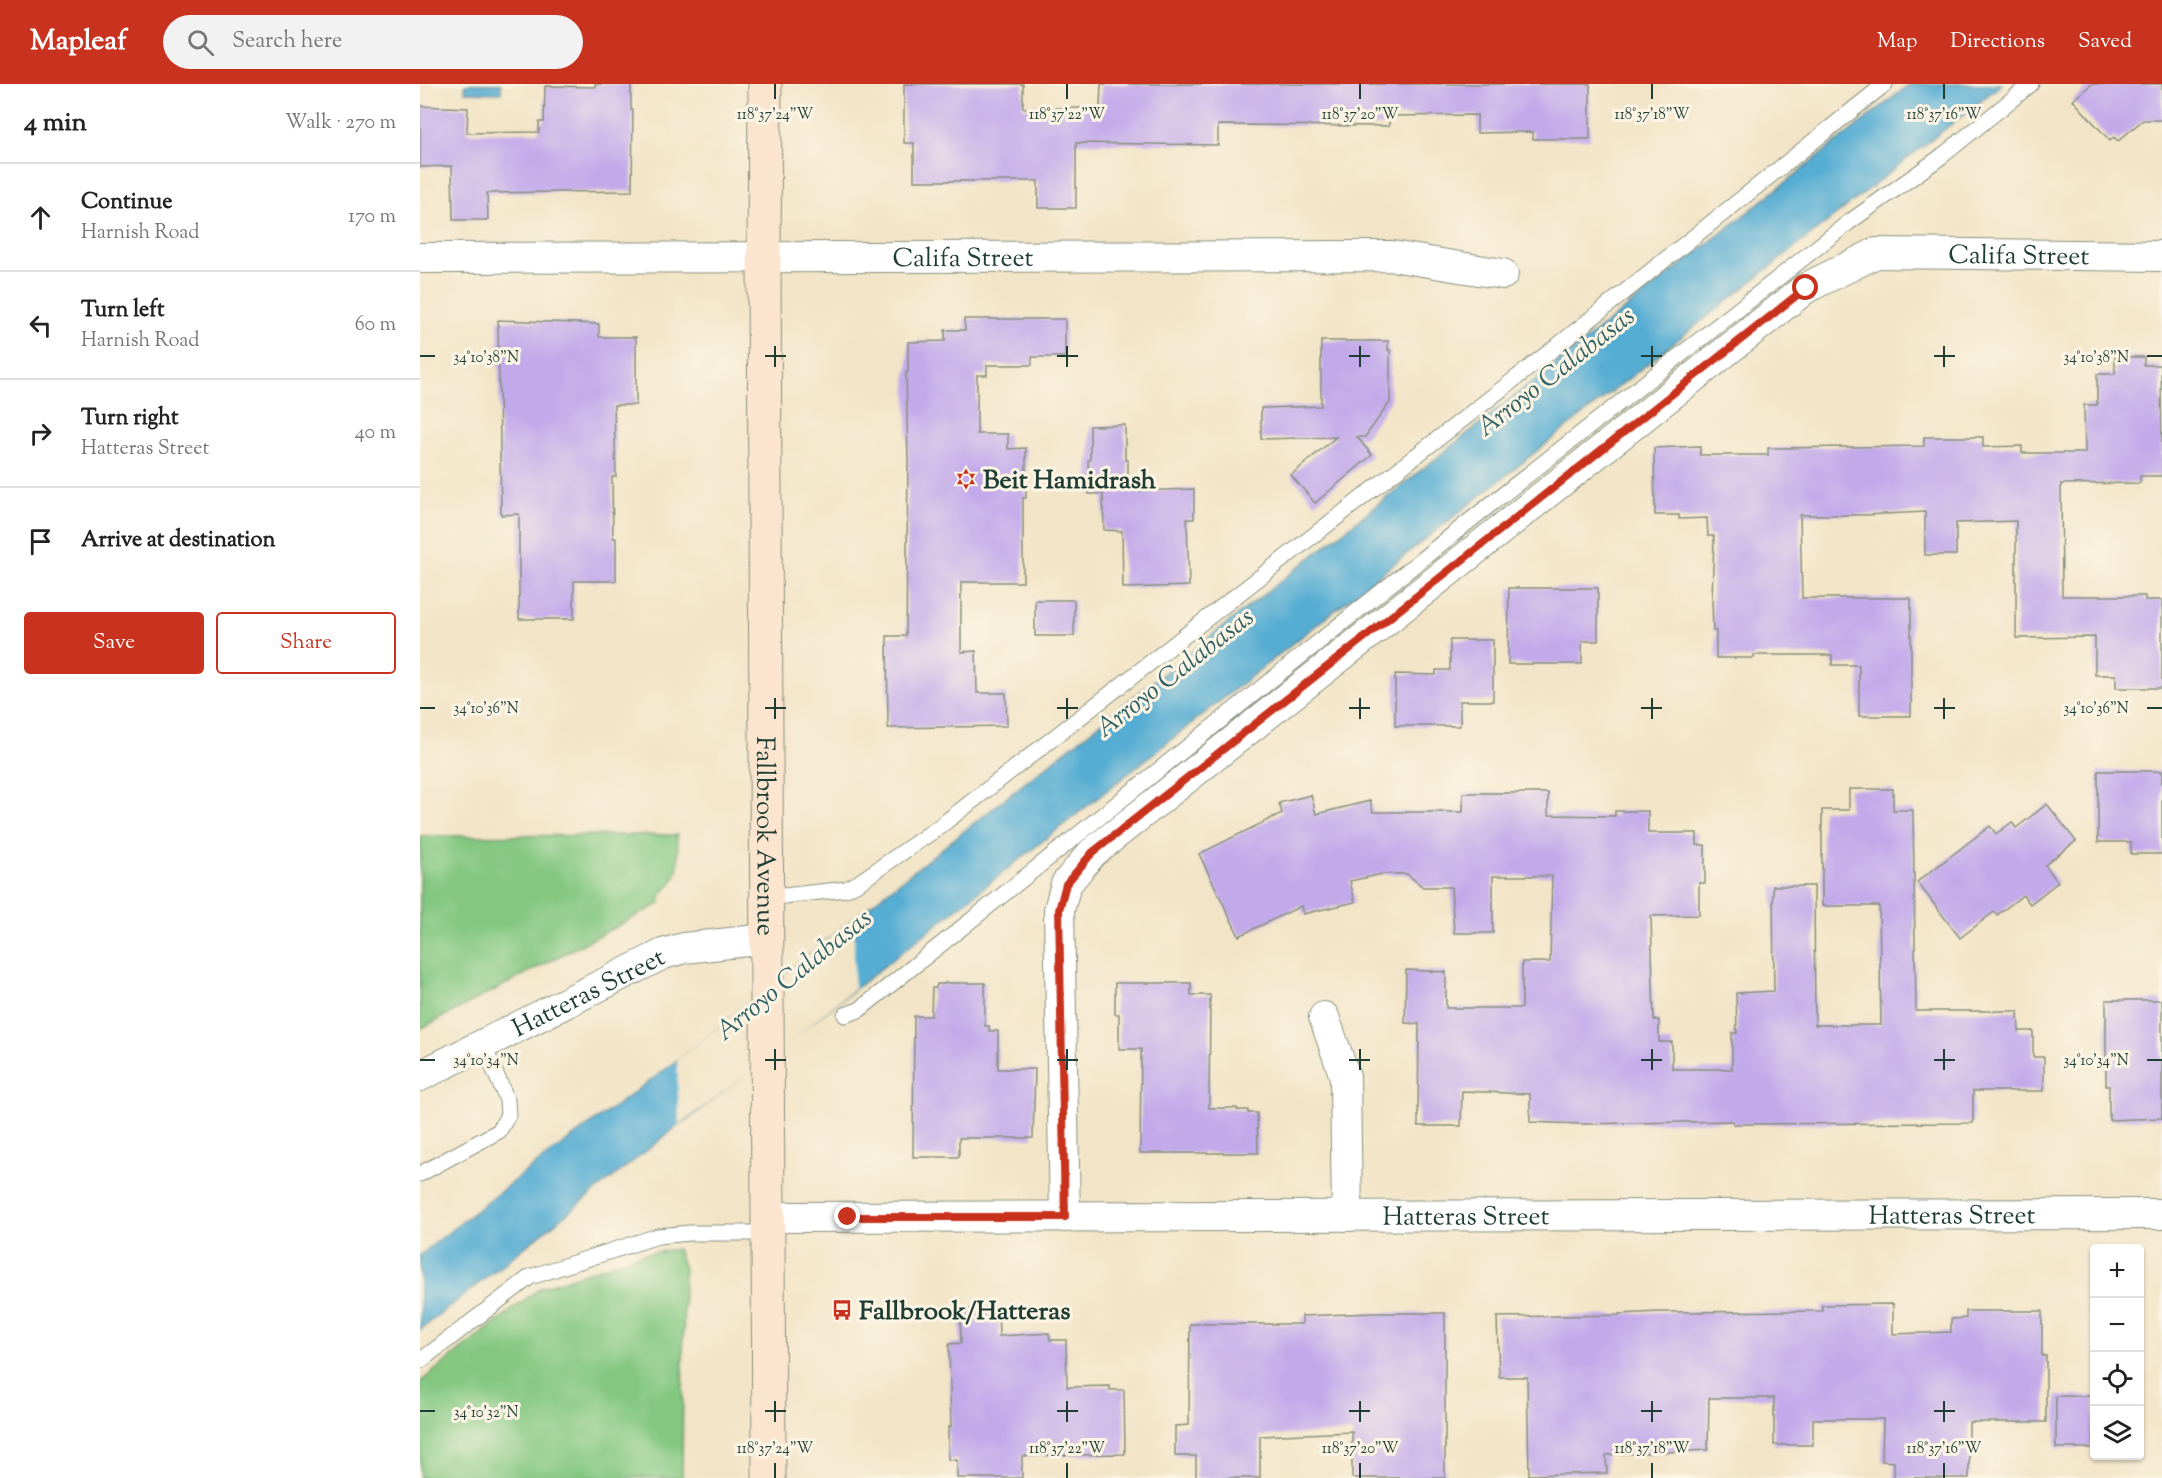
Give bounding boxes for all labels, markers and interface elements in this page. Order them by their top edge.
search box [163,15,583,69]
text: Mapleaf [30,22,127,62]
icon: search [184,26,217,59]
text: Search here [232,26,342,58]
text: Map [1877,27,1917,57]
text: Directions [1950,27,2045,57]
text: Saved [2078,27,2132,57]
text: 4 min [24,105,87,142]
text: 118°37'24"W [737,105,814,126]
text: 118°37'22"W [1029,105,1105,126]
text: 118°37'20"W [1322,105,1399,126]
text: 118°37'18"W [1615,105,1690,126]
text: 118°37'16"W [1907,105,1982,126]
text: Walk · 270 m [285,109,396,138]
text: Continue [81,187,172,219]
icon: ahead [24,201,57,234]
text: 170 m [348,203,396,232]
text: Harnish Road [81,219,200,248]
street label: Califa Street [1948,238,2090,276]
street label: Califa Street [892,241,1034,278]
route start [1792,274,1818,300]
text: Turn left [81,295,164,327]
water label: Arroyo Calabasas [1469,298,1644,447]
icon: left [24,309,57,342]
text: 60 m [355,311,396,340]
text: Harnish Road [81,327,200,356]
text: 34°10'38"N [453,348,519,369]
text: 34°10'38"N [2063,348,2129,369]
text: Turn right [81,403,178,435]
icon: right [24,417,57,450]
text: 40 m [355,419,396,448]
text: Hatteras Street [81,435,209,464]
place label: Beit Hamidrash [983,463,1157,500]
synagogue icon: Beit Hamidrash [954,467,978,491]
icon: arrive [24,525,57,558]
text: Arrive at destination [81,525,276,557]
water label: Arroyo Calabasas [1088,599,1263,748]
button: Save [24,612,204,674]
button: Share [216,612,396,674]
text: 34°10'36"N [453,699,519,720]
text: 34°10'36"N [2063,699,2129,720]
street label: Fallbrook Avenue [745,736,783,936]
water label: Arroyo Calabasas [708,900,882,1052]
street label: Hatteras Street [506,940,672,1048]
text: 34°10'34"N [453,1051,519,1072]
text: 34°10'34"N [2063,1051,2129,1072]
street label: Hatteras Street [1868,1198,2036,1236]
street label: Hatteras Street [1382,1199,1550,1237]
route end [834,1203,860,1229]
map controls [2090,1244,2144,1460]
button: + [2090,1244,2144,1298]
place label: Fallbrook/Hatteras [859,1294,1070,1331]
bus stop icon: Fallbrook/Hatteras [830,1298,854,1322]
button: − [2090,1298,2144,1352]
button: locate [2090,1352,2144,1406]
text: 34°10'32"N [454,1403,519,1424]
button: layers [2090,1406,2144,1460]
text: 118°37'24"W [737,1439,814,1460]
text: 118°37'22"W [1029,1439,1105,1460]
text: 118°37'20"W [1322,1439,1399,1460]
text: 118°37'18"W [1615,1439,1690,1460]
text: 118°37'16"W [1907,1439,1982,1460]

